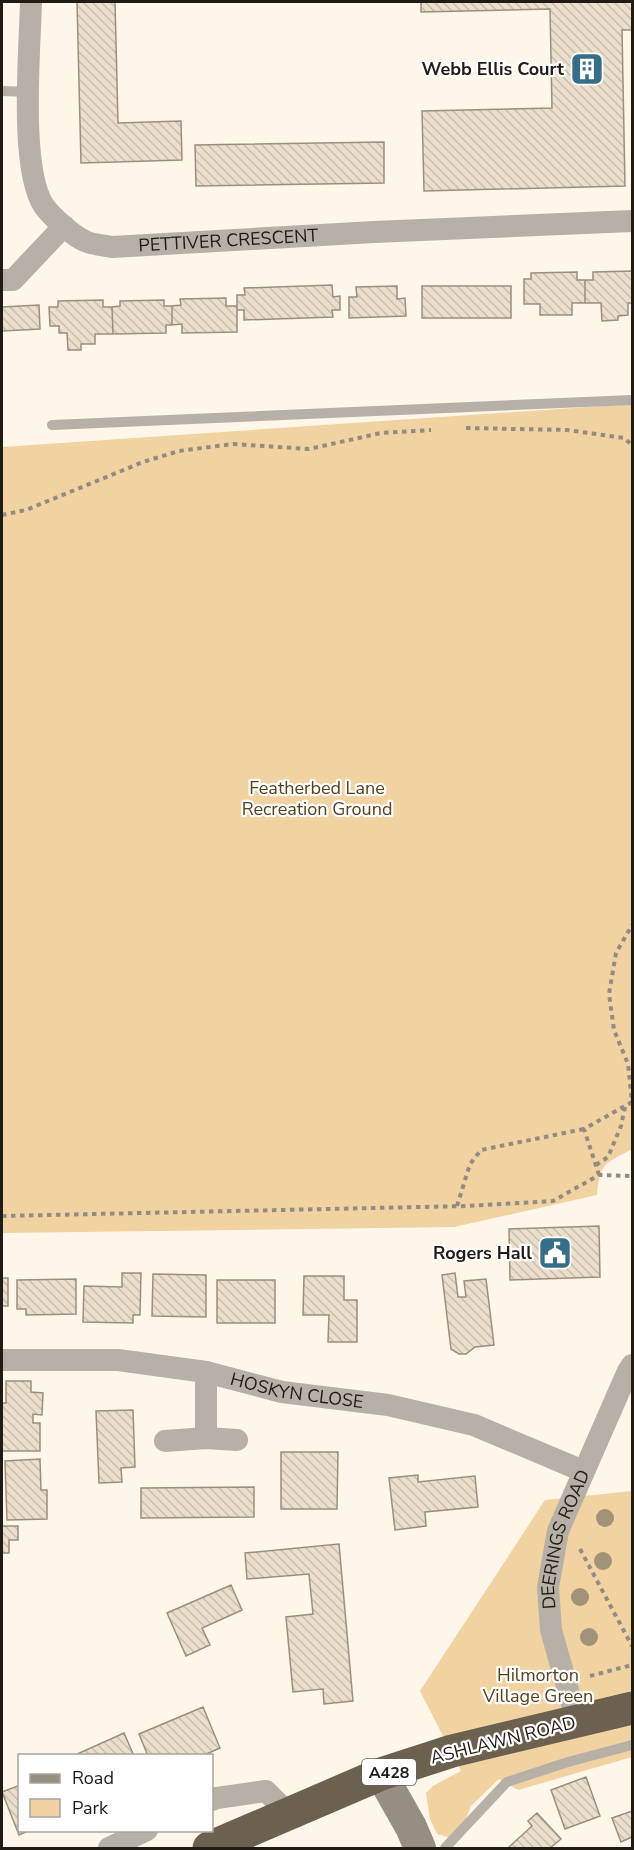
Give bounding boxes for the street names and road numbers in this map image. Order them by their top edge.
street label: PETTIVER CRESCENT [138,223,319,257]
street label: HOSKYN CLOSE [228,1367,365,1414]
street label: DEERINGS ROAD [536,1466,595,1610]
street label: ASHLAWN ROAD [428,1710,578,1770]
road number: A428 [362,1759,416,1785]

